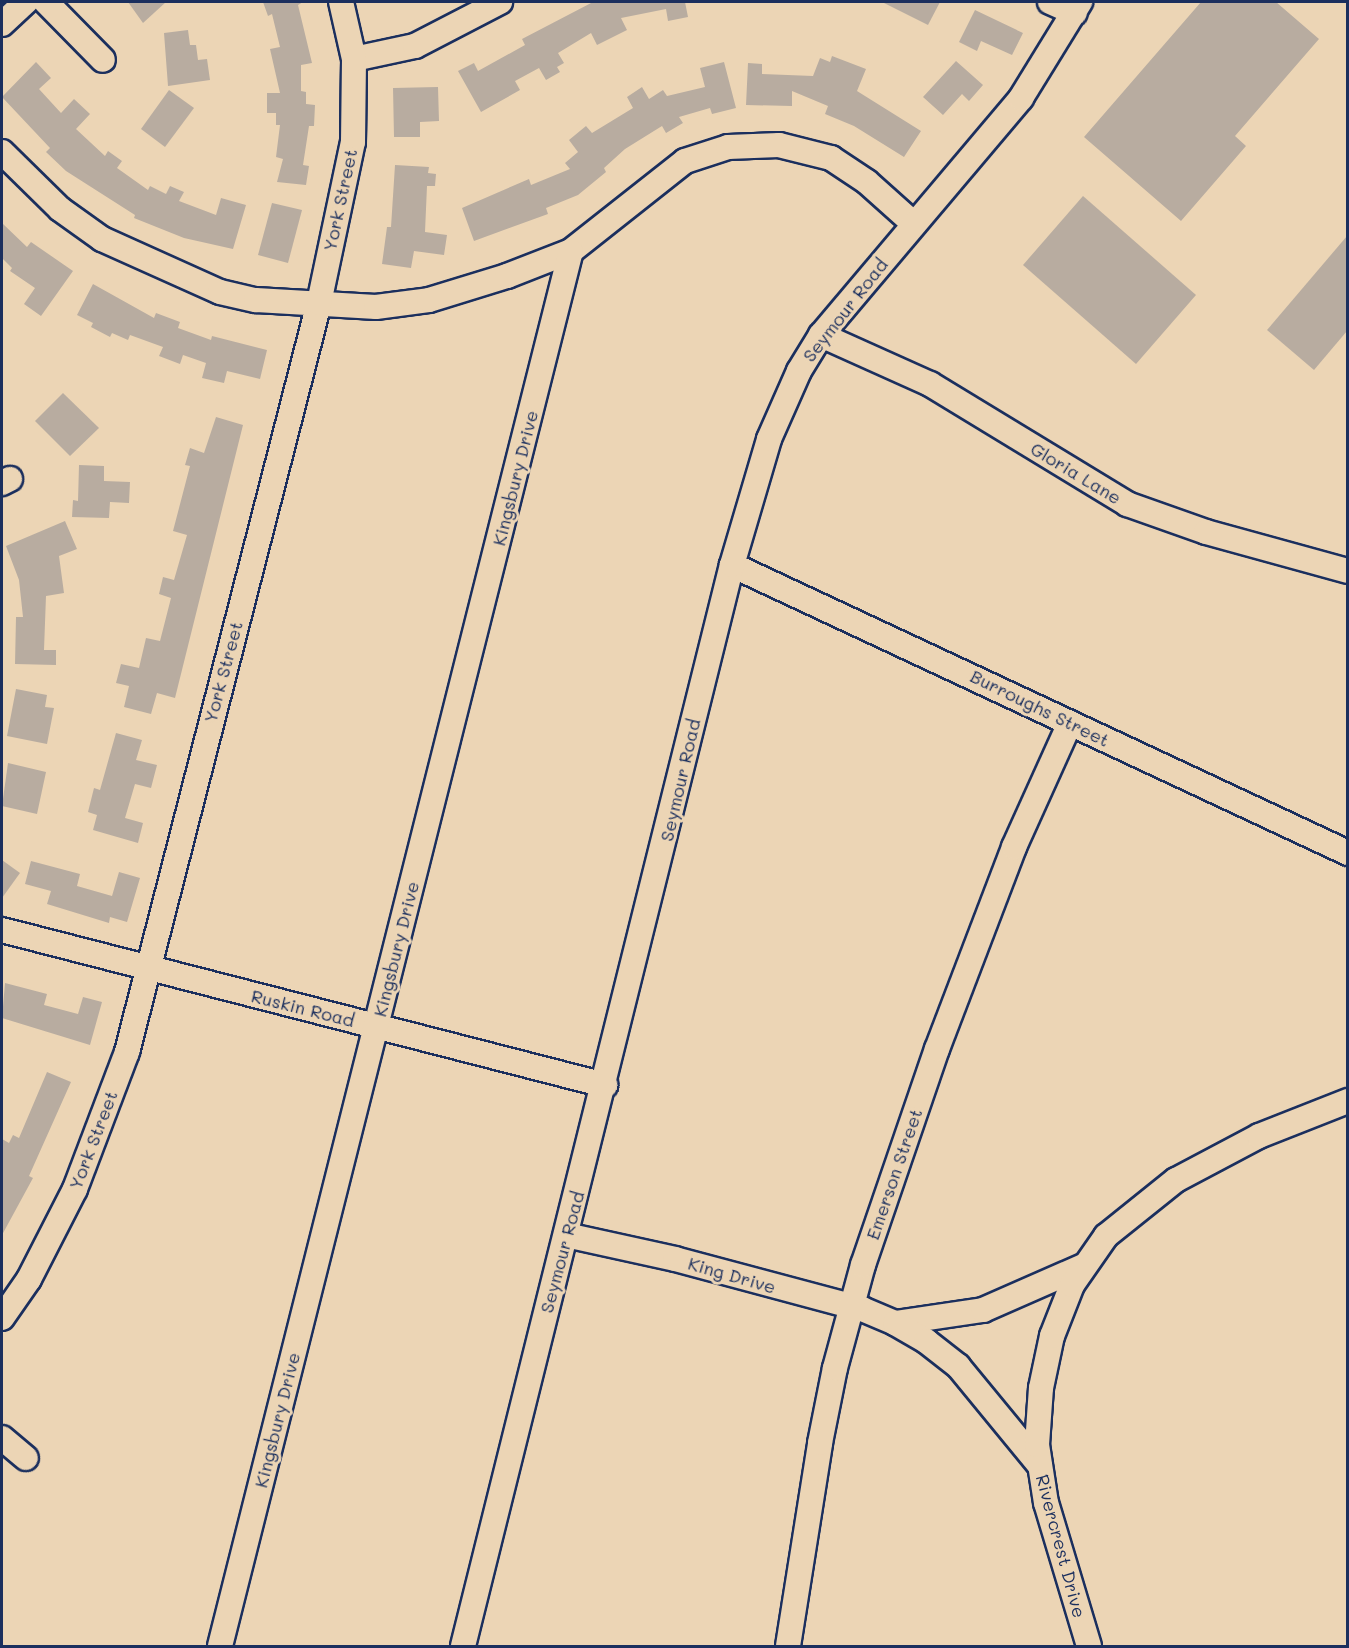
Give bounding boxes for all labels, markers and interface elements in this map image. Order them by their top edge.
street label: York Street [319,147,361,253]
street label: Seymour Road [798,254,892,366]
street label: Kingsbury Drive [488,408,542,548]
street label: Gloria Lane [1027,438,1125,508]
street label: York Street [199,619,247,725]
street label: Burroughs Street [967,665,1113,751]
street label: Seymour Road [655,717,705,843]
street label: Kingsbury Drive [369,879,423,1019]
street label: Ruskin Road [249,985,357,1031]
street label: York Street [64,1088,122,1192]
street label: Emerson Street [861,1106,927,1242]
street label: Seymour Road [535,1189,589,1315]
street label: King Drive [686,1252,778,1298]
street label: Kingsbury Drive [250,1350,304,1490]
street label: Rivercrest Drive [1031,1472,1091,1620]

